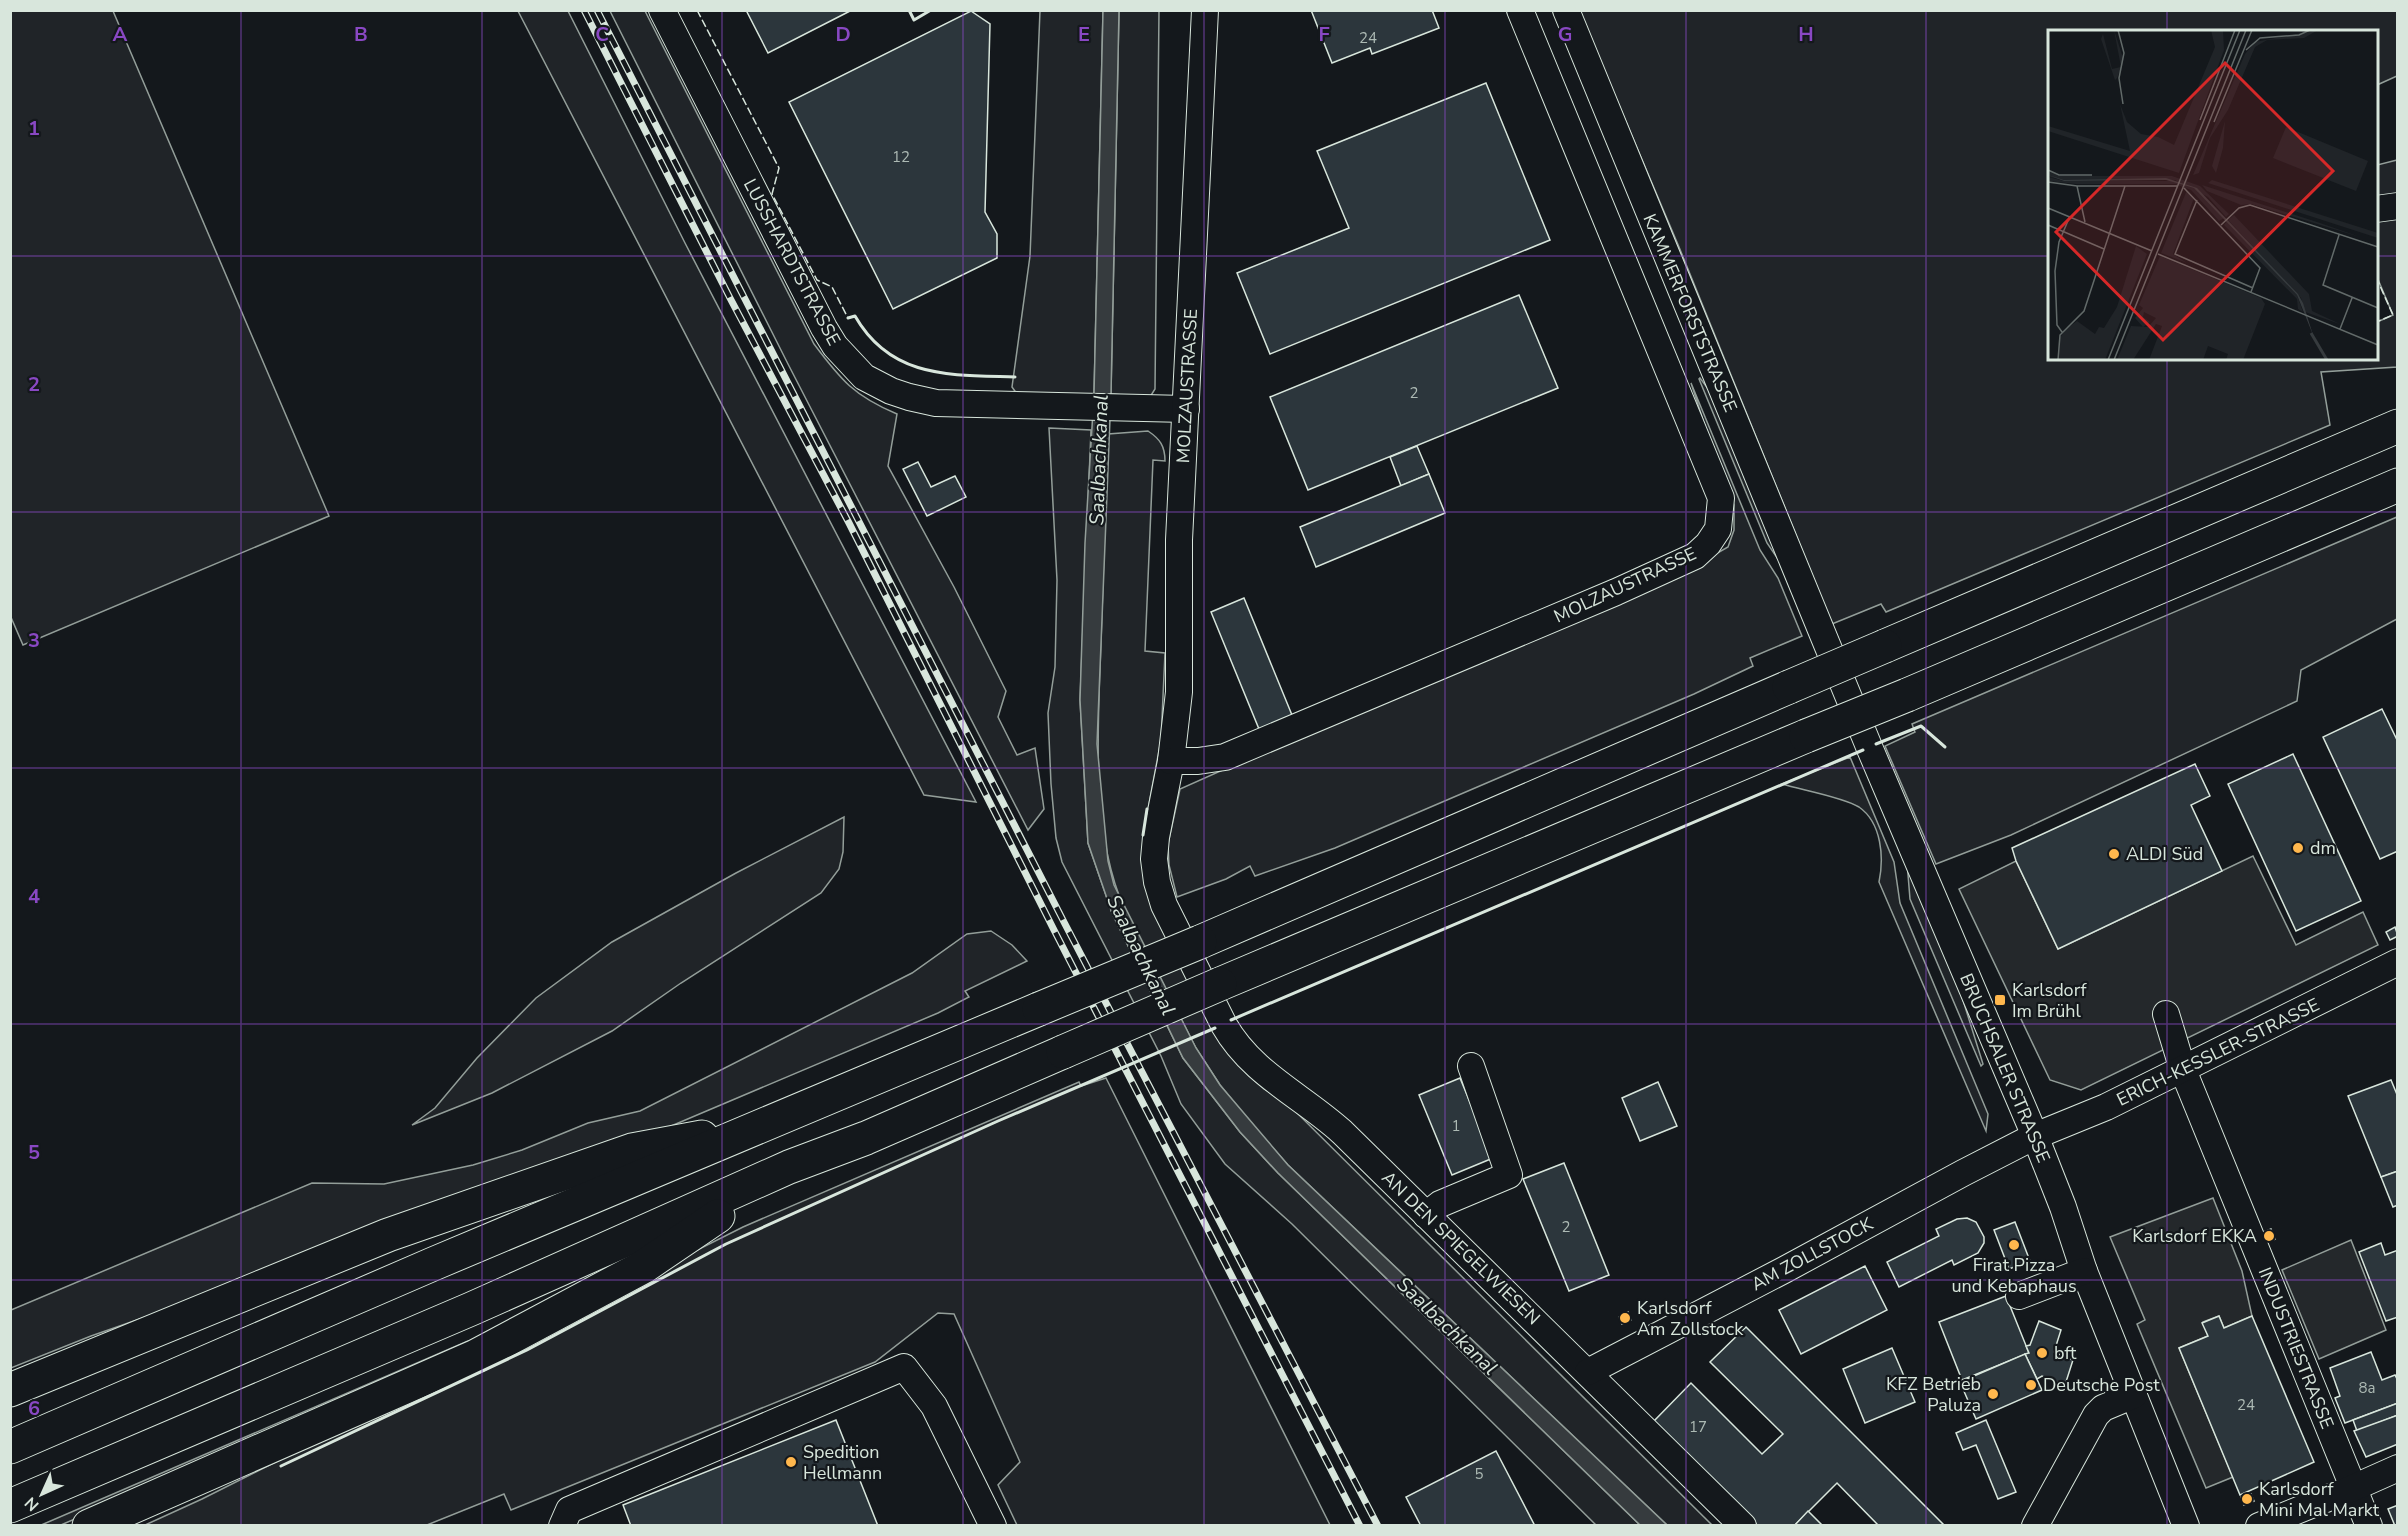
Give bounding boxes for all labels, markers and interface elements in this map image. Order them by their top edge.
text: A [113,21,128,48]
text: B [354,21,368,48]
text: C [595,21,609,48]
text: D [835,21,851,48]
text: E [1078,21,1090,48]
text: F [1318,21,1330,48]
text: G [1558,21,1572,48]
text: H [1798,21,1814,48]
house number: 24 [1359,28,1377,48]
inset map [2048,30,2378,360]
text: 1 [28,115,40,142]
house number: 12 [892,147,910,167]
street label: LUSSHARDTSTRASSE [738,174,846,350]
street label: KAMMERFORSTSTRASSE [1637,210,1743,416]
street label: MOLZAUSTRASSE [1171,308,1203,464]
text: 2 [28,371,40,398]
house number: 2 [1409,383,1419,403]
water label: Saalbachkanal [1083,394,1115,526]
street label: MOLZAUSTRASSE [1550,541,1700,629]
text: 3 [28,627,40,654]
place label: dm [2310,836,2336,860]
marker: dm [2291,841,2305,855]
place label: ALDI Süd [2126,842,2203,866]
marker: ALDI Süd [2107,847,2121,861]
text: 4 [28,883,40,910]
water label: Saalbachkanal [1100,890,1182,1020]
street label: BRUCHSALER STRASSE [1954,970,2056,1166]
place label: Karlsdorf Im Brühl [2012,978,2088,1023]
street label: ERICH-KESSLER-STRASSE [2113,992,2323,1112]
marker: Karlsdorf Im Brühl [1993,993,2007,1007]
house number: 1 [1451,1116,1461,1136]
text: 5 [28,1139,40,1166]
street label: AN DEN SPIEGELWIESEN [1377,1166,1545,1330]
street label: AM ZOLLSTOCK [1747,1211,1878,1296]
house number: 2 [1561,1217,1571,1237]
place label: Karlsdorf EKKA [2132,1224,2257,1248]
marker: Karlsdorf EKKA [2262,1229,2276,1243]
marker: Firat Pizza und Kebaphaus [2007,1238,2021,1252]
place label: Firat Pizza und Kebaphaus [1951,1253,2077,1298]
street label: INDUSTRIESTRASSE [2253,1264,2339,1432]
water label: Saalbachkanal [1391,1271,1503,1381]
place label: Karlsdorf Am Zollstock [1637,1296,1744,1341]
marker: Karlsdorf Am Zollstock [1618,1311,1632,1325]
place label: bft [2054,1341,2077,1365]
marker: bft [2035,1346,2049,1360]
place label: KFZ Betrieb Paluza [1886,1372,1981,1417]
place label: Deutsche Post [2043,1373,2160,1397]
marker: Deutsche Post [2024,1378,2038,1392]
house number: 8a [2359,1378,2375,1398]
marker: KFZ Betrieb Paluza [1986,1387,2000,1401]
text: 6 [28,1395,40,1422]
house number: 24 [2237,1395,2255,1415]
house number: 17 [1689,1417,1707,1437]
place label: Spedition Hellmann [803,1440,882,1485]
marker: Spedition Hellmann [784,1455,798,1469]
north arrow [12,1464,72,1524]
house number: 5 [1474,1464,1484,1484]
place label: Karlsdorf Mini Mal Markt [2259,1477,2380,1522]
text: N [20,1492,44,1516]
marker: Karlsdorf Mini Mal Markt [2240,1492,2254,1506]

